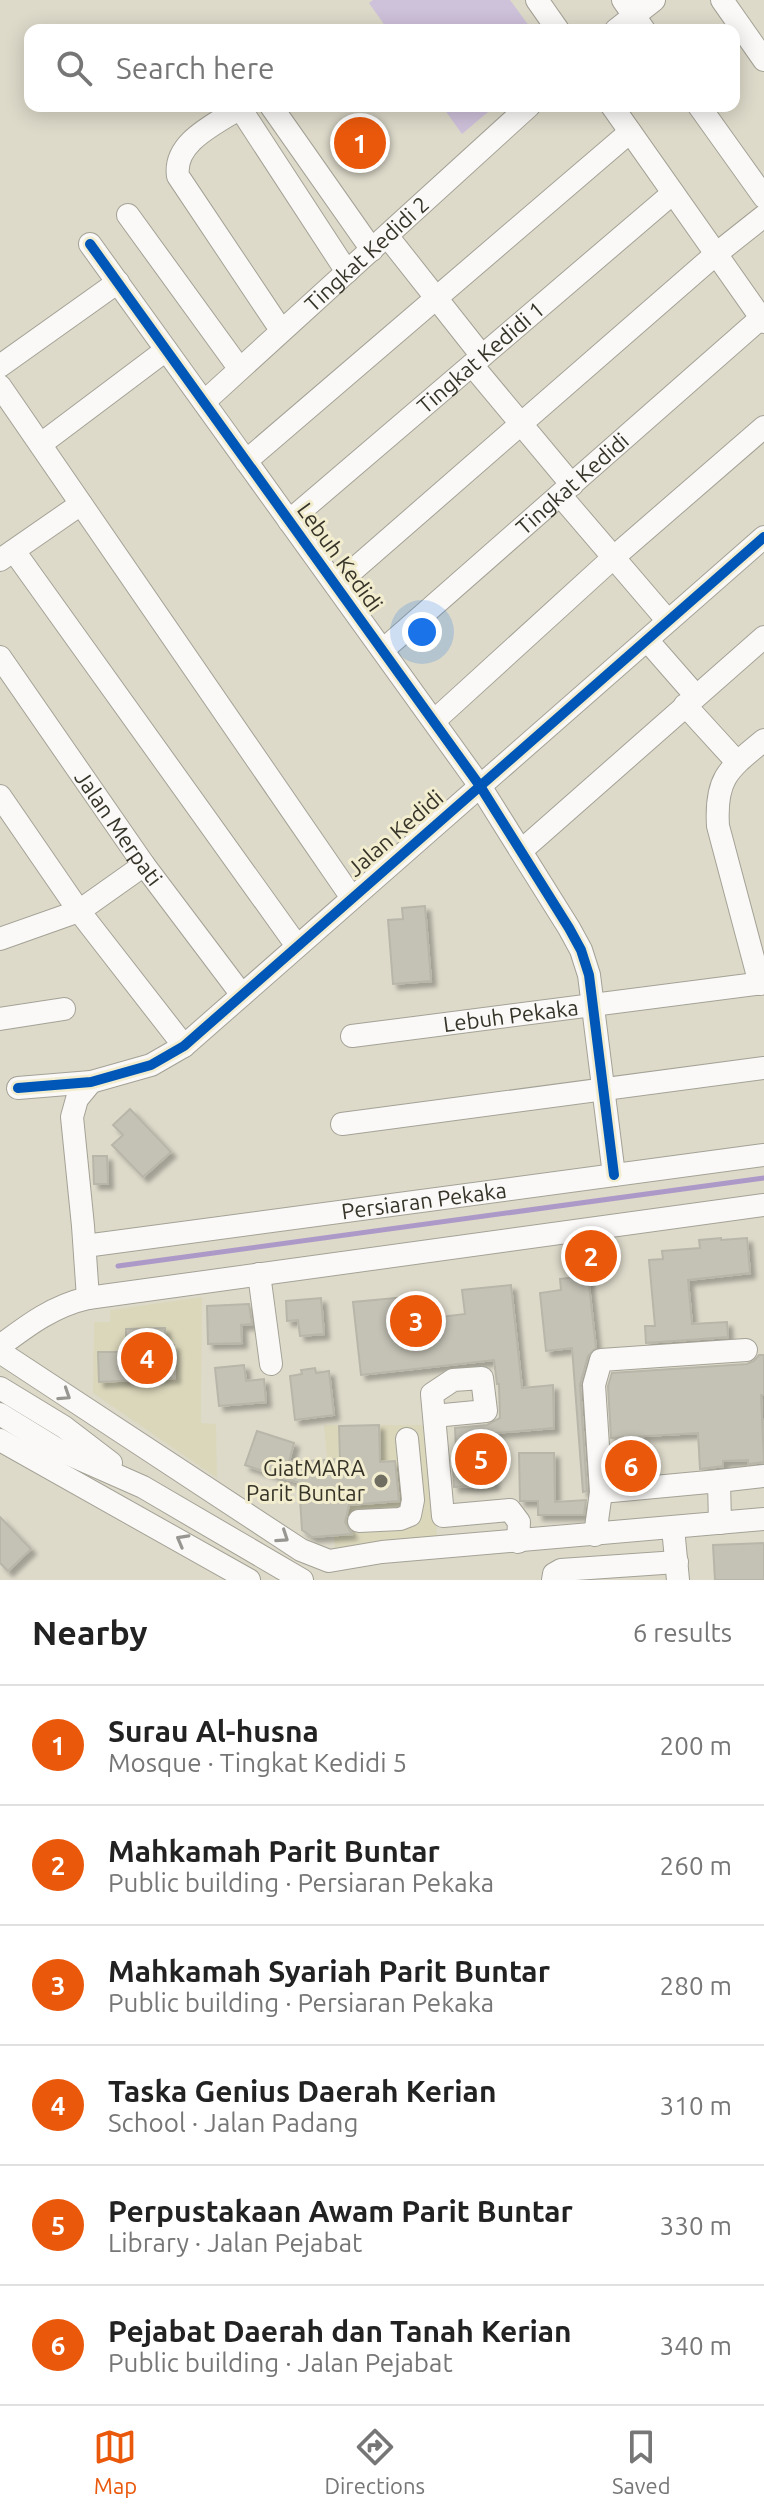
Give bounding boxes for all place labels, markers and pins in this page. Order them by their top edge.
pin: 1 [334,113,386,173]
pin: 2 [565,1226,617,1286]
pin: 3 [390,1291,442,1351]
pin: 4 [121,1328,173,1388]
pin: 5 [455,1429,507,1489]
pin: 6 [605,1436,657,1496]
place label: GiatMARA Parit Buntar [246,1455,366,1505]
marker: GiatMARA Parit Buntar [372,1472,390,1490]

